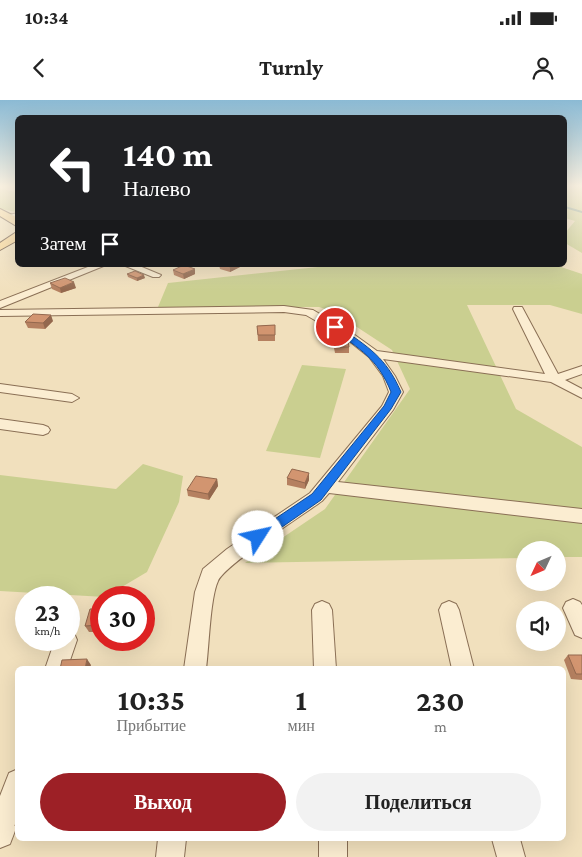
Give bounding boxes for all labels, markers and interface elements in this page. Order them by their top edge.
text: 10:34 [25,7,68,28]
icon: back [25,54,53,82]
icon: person [529,54,557,82]
text: Turnly [259,55,323,80]
icon: left [40,135,105,200]
text: 140 m [123,135,213,174]
text: Налево [123,176,191,201]
icon: arrive [96,230,124,258]
text: Затем [40,233,86,254]
pin [314,306,356,348]
icon: arrive [321,313,349,341]
position arrow [231,510,283,562]
north arrow [516,541,566,591]
map controls [516,541,566,651]
speed limit sign: 30 [90,586,155,651]
text: 23 [35,599,60,626]
button: sound [516,601,566,651]
text: km/h [35,624,60,638]
text: 10:35 [118,683,185,716]
text: 1 [296,683,307,716]
text: 230 [416,684,465,717]
text: Прибытие [116,717,186,734]
text: мин [288,717,315,734]
text: m [434,718,447,735]
button: Выход [40,773,286,831]
button: Поделиться [296,773,541,831]

